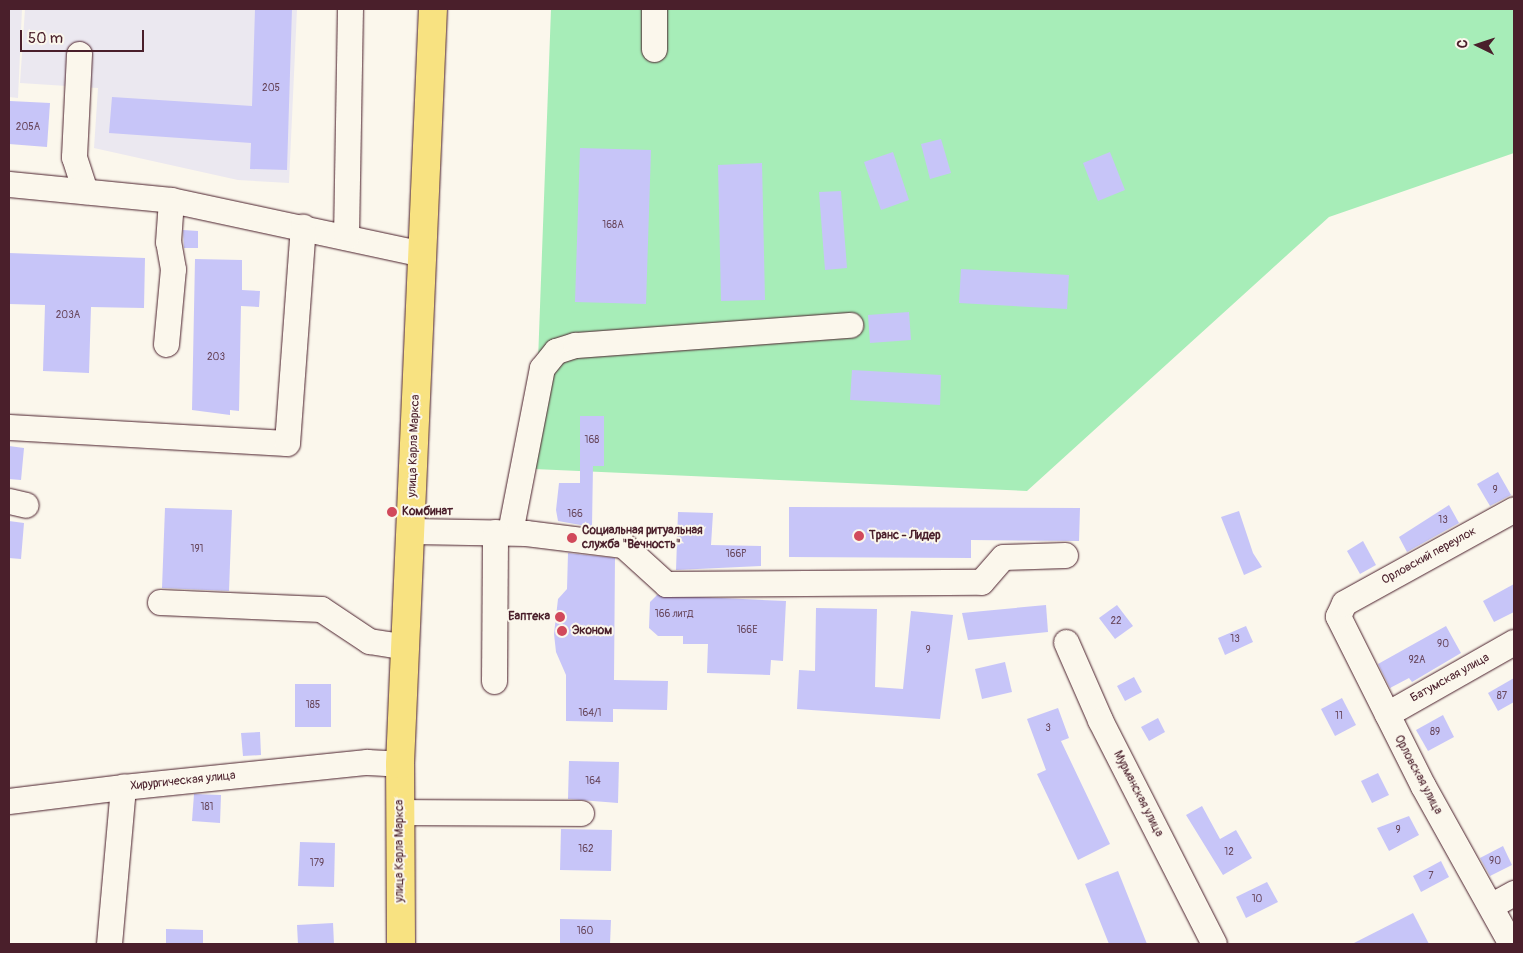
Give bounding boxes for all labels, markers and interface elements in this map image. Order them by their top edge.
scale bar [22,20,146,52]
north arrow [1453,20,1503,70]
text: 50 m [28,29,63,48]
text: С [1454,39,1471,49]
house number: 205 [262,83,280,95]
house number: 205А [16,122,40,134]
house number: 168А [602,220,624,232]
house number: 203А [56,310,80,322]
house number: 203 [207,352,225,364]
street label: улица Карла Маркса [405,394,423,498]
house number: 168 [585,435,599,447]
house number: 9 [1492,485,1498,497]
place label: Комбинат [402,505,453,519]
marker: Комбинат [386,506,398,518]
house number: 166 [567,509,583,521]
house number: 13 [1438,515,1448,527]
place label: Социальная ритуальная служба "Вечность" [582,524,703,552]
street label: Орловский переулок [1379,524,1479,588]
place label: Транс - Лидер [869,529,941,543]
marker: Транс - Лидер [853,530,865,542]
marker: Социальная ритуальная служба "Вечность" [566,532,578,544]
house number: 191 [191,544,203,556]
house number: 166Р [726,549,746,561]
house number: 166 литД [655,609,693,621]
place label: Еаптека [508,610,550,624]
marker: Еаптека [554,611,566,623]
house number: 22 [1110,616,1122,628]
place label: Эконом [572,624,612,638]
marker: Эконом [556,625,568,637]
house number: 166Е [737,625,757,637]
house number: 13 [1230,634,1240,646]
house number: 90 [1437,639,1449,651]
house number: 9 [925,645,931,657]
street label: Батумская улица [1408,650,1492,706]
house number: 92А [1408,655,1426,667]
house number: 87 [1497,691,1507,703]
house number: 185 [306,700,320,712]
house number: 164/1 [578,708,602,720]
house number: 11 [1335,711,1343,723]
house number: 3 [1045,723,1051,735]
house number: 89 [1430,727,1440,739]
street label: Орловская улица [1391,733,1445,817]
street label: Мурманская улица [1110,748,1166,840]
street label: Хирургическая улица [130,768,236,794]
house number: 164 [585,776,601,788]
street label: улица Карла Маркса [393,800,407,902]
house number: 181 [201,802,213,814]
house number: 9 [1395,825,1401,837]
house number: 162 [578,844,594,856]
house number: 12 [1224,847,1234,859]
house number: 90 [1489,856,1501,868]
house number: 179 [310,858,324,870]
house number: 7 [1428,871,1434,883]
house number: 10 [1252,894,1262,906]
house number: 160 [577,926,593,938]

